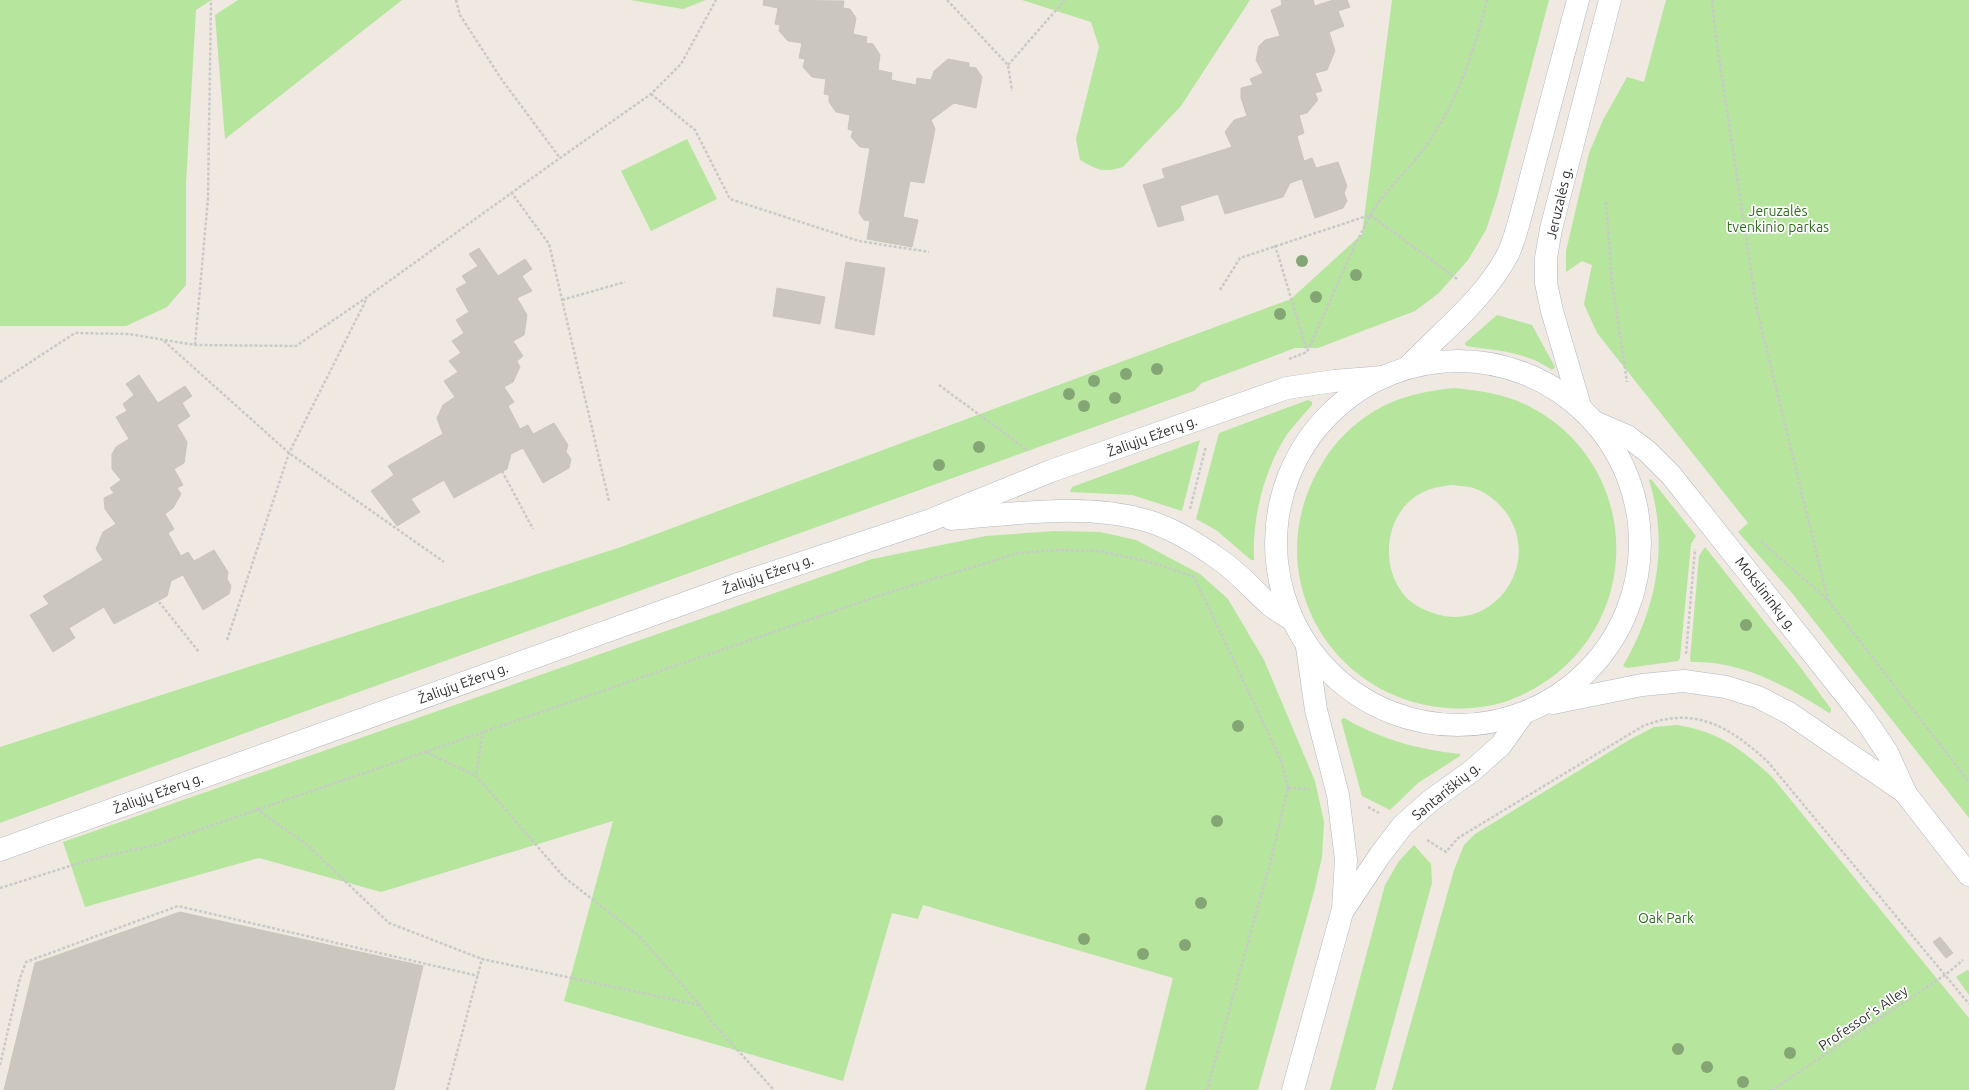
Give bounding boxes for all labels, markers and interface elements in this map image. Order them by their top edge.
street label: Jeruzalės g. [1543,165,1575,241]
park label: Jeruzalės tvenkinio parkas [1727,203,1829,235]
street label: Žaliųjų Ežerų g. [1104,411,1199,460]
street label: Žaliųjų Ežerų g. [720,550,815,597]
street label: Mokslininkų g. [1732,554,1800,634]
street label: Žaliųjų Ežerų g. [415,658,510,707]
street label: Santariškių g. [1409,759,1483,823]
street label: Žaliųjų Ežerų g. [110,768,205,817]
park label: Oak Park [1638,910,1694,926]
street label: Professor's Alley [1815,982,1911,1054]

